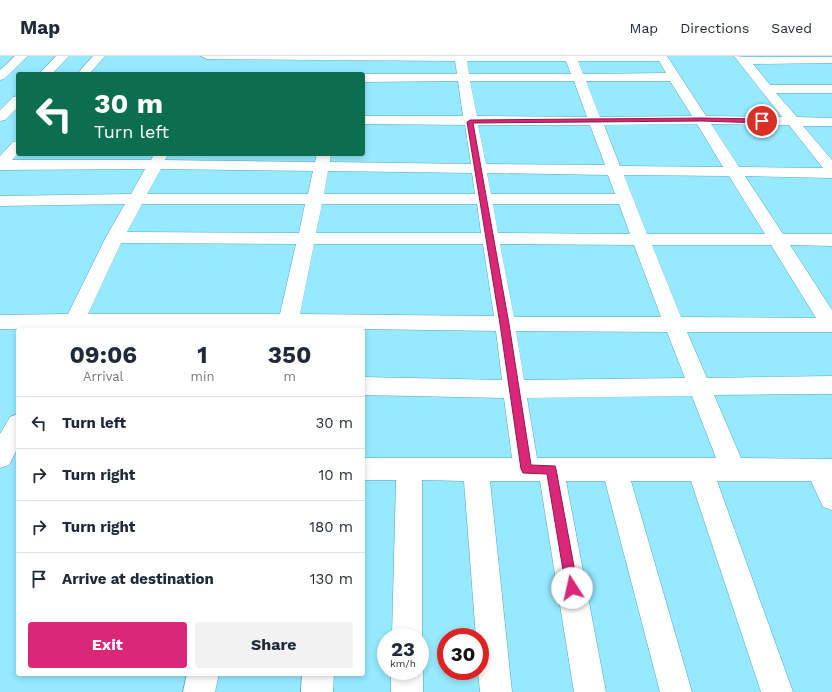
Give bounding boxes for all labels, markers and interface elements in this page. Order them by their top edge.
text: Map [20,16,60,39]
text: Map [630,20,658,36]
text: Directions [680,20,749,36]
text: Saved [771,20,812,36]
text: 30 m [94,87,163,120]
icon: left [28,88,80,140]
pin [745,104,779,138]
icon: arrive [751,110,773,132]
text: Turn left [94,121,169,142]
text: 09:06 [69,341,137,369]
text: 1 [197,341,208,369]
text: 350 [268,341,312,369]
text: Arrival [83,369,124,384]
text: min [191,369,214,384]
text: m [284,369,296,384]
icon: left [28,412,50,434]
text: Turn left [62,414,126,432]
text: 30 m [316,414,353,432]
icon: right [28,464,50,486]
text: Turn right [62,466,135,484]
text: 10 m [318,466,353,484]
icon: right [28,516,50,538]
text: Turn right [62,518,135,536]
text: 180 m [309,518,353,536]
position arrow [551,567,593,609]
icon: arrive [28,568,50,590]
text: Arrive at destination [62,570,214,588]
text: 130 m [310,570,353,588]
button: Exit [28,622,187,668]
button: Share [195,622,353,668]
speed limit sign: 30 [437,628,489,680]
text: 23 [391,637,415,661]
text: km/h [390,658,416,669]

